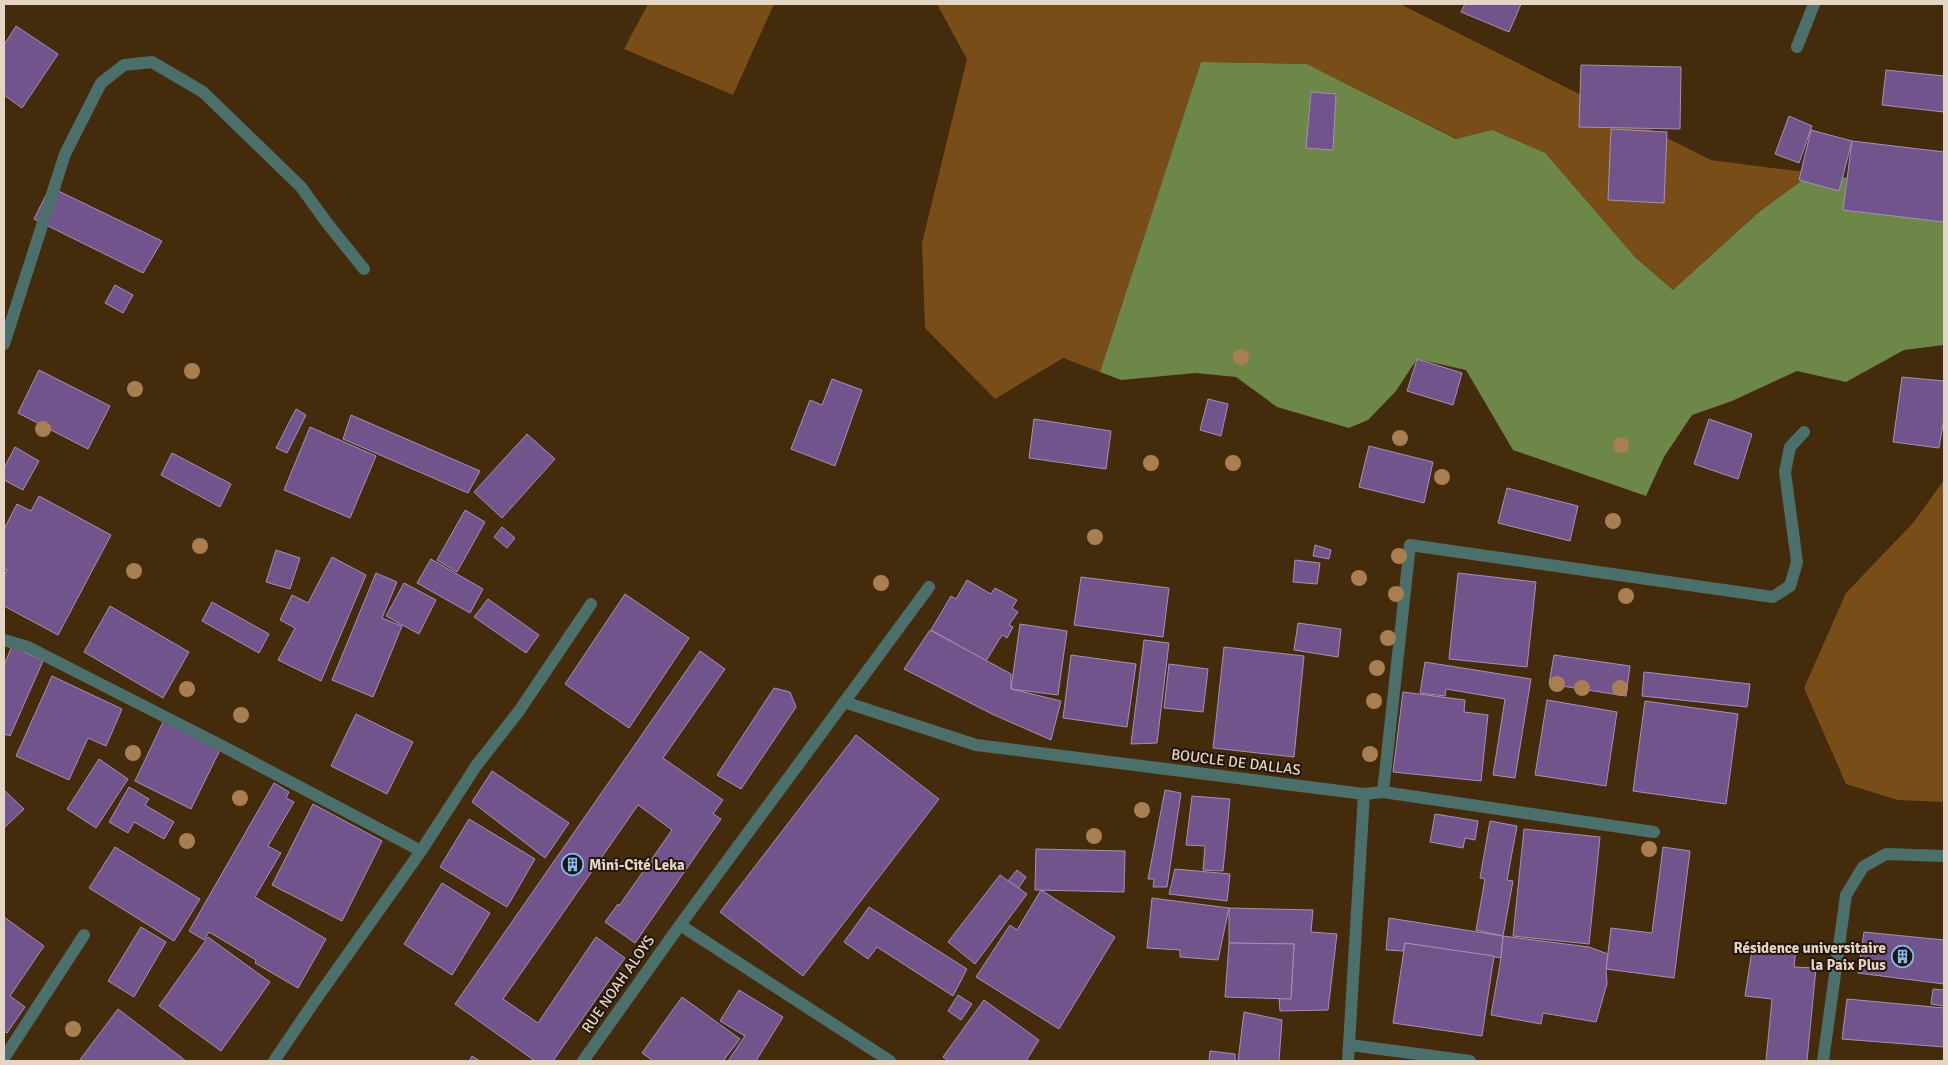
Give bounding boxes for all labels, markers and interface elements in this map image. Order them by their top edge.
street label: BOUCLE DE DALLAS [1170,745,1302,779]
building icon: Mini-Cité Leka [561,853,585,877]
place label: Mini-Cité Leka [589,856,685,874]
street label: RUE NOAH ALOYS [578,932,658,1036]
place label: Résidence universitaire la Paix Plus [1733,939,1886,974]
building icon: Résidence universitaire la Paix Plus [1890,945,1914,969]

